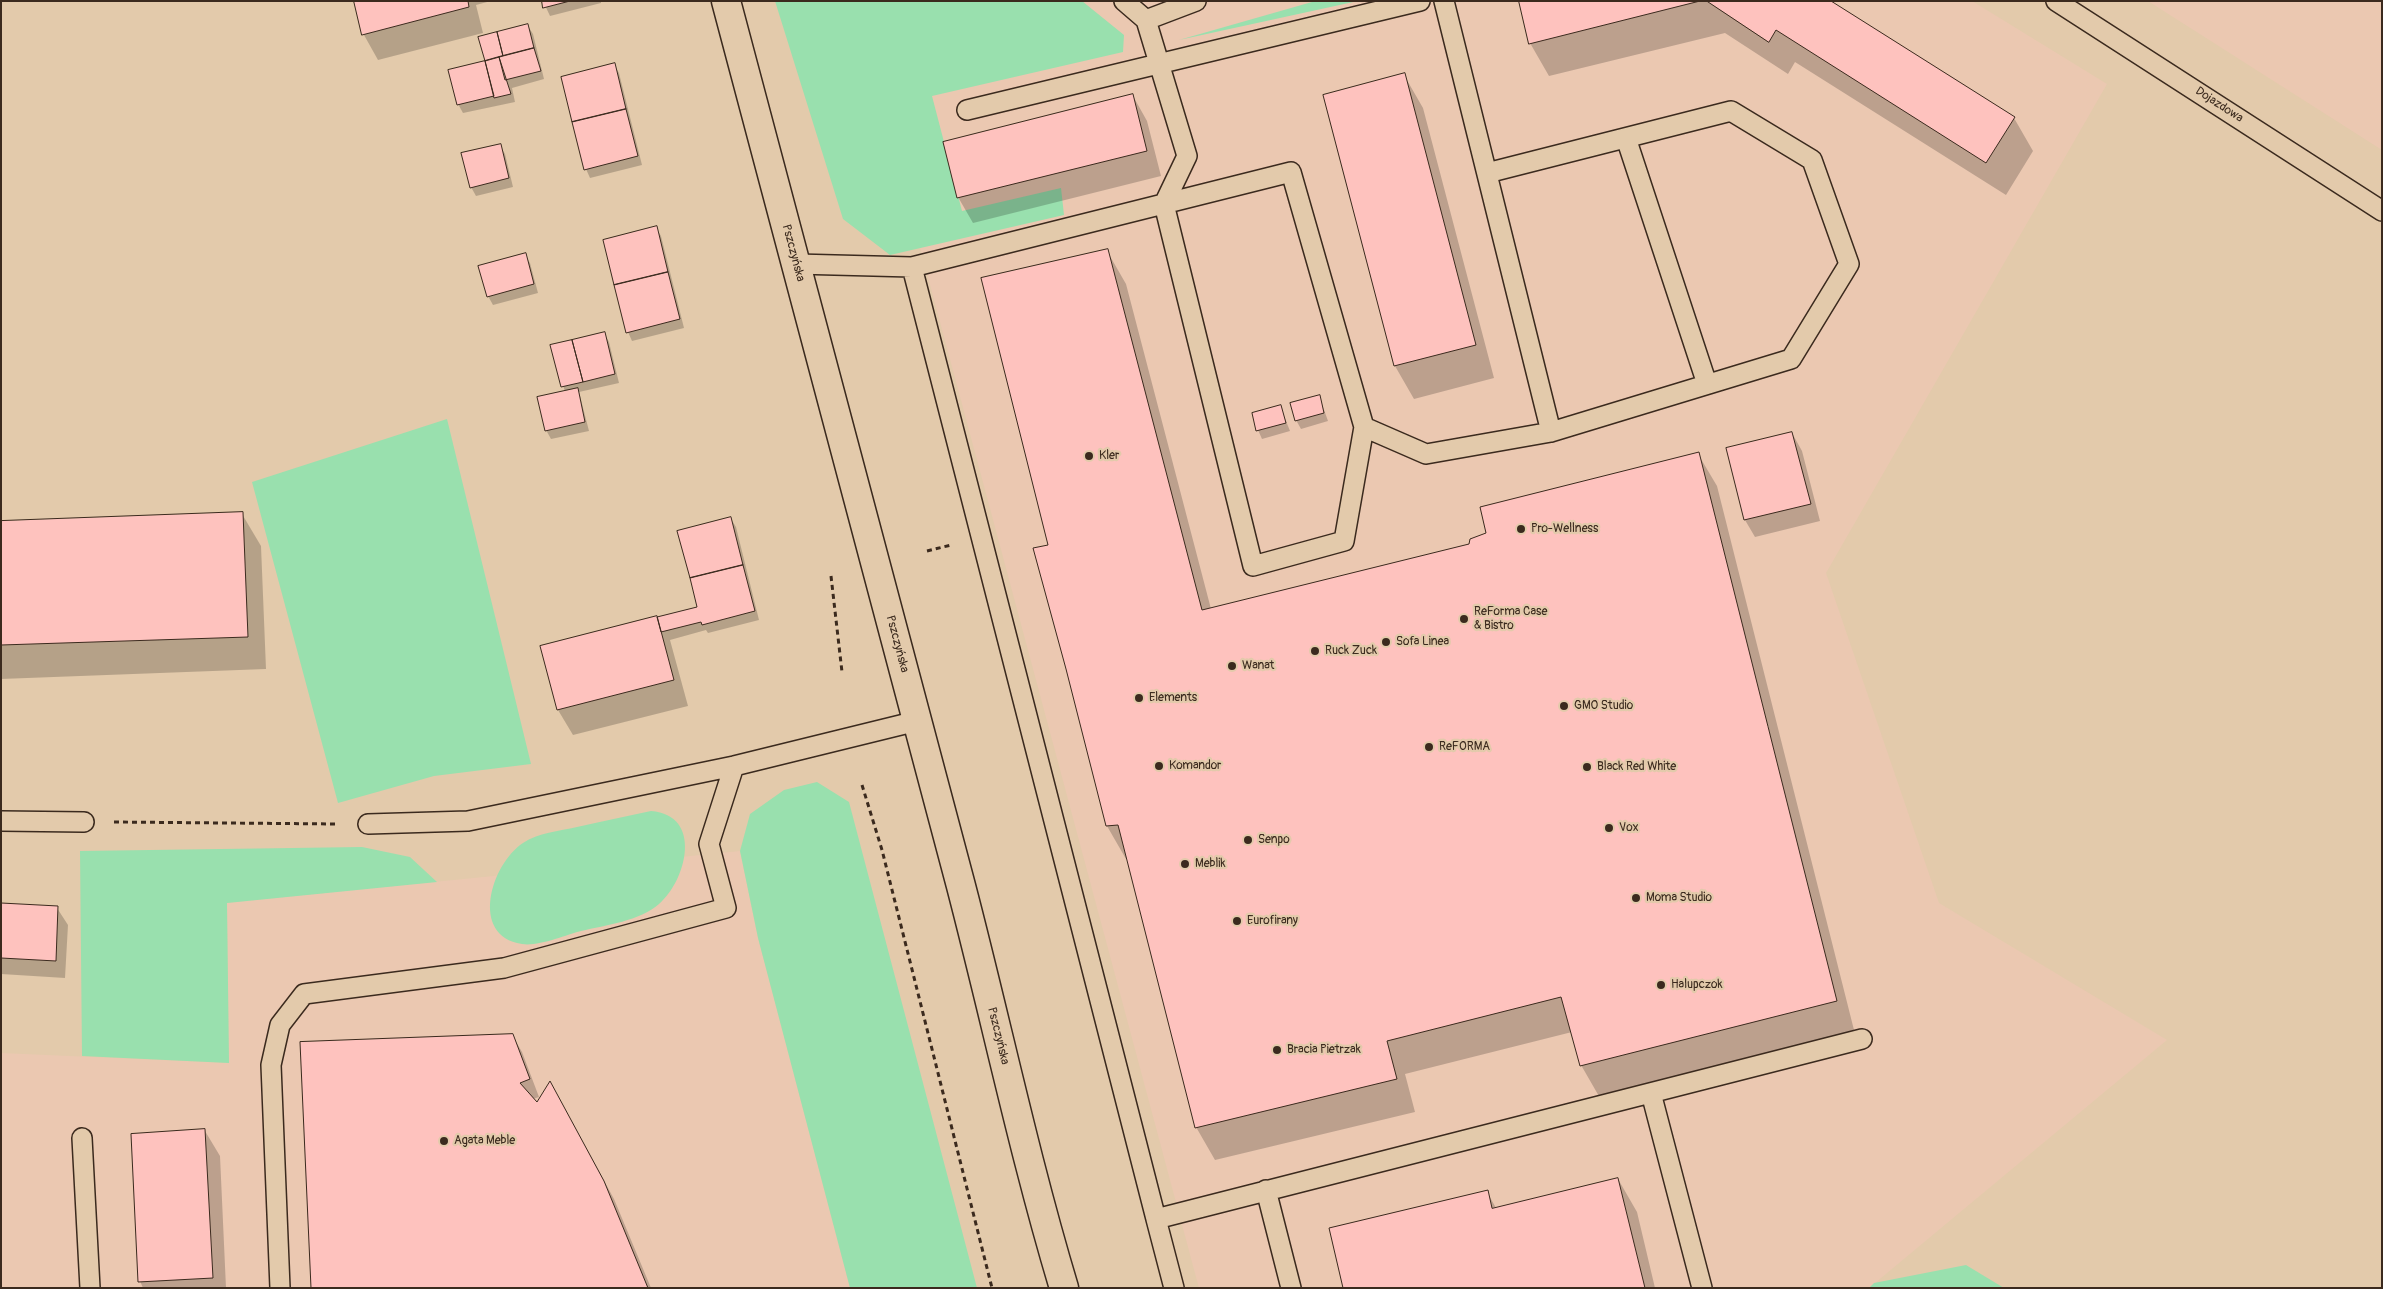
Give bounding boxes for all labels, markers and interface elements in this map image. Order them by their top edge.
street label: Dojazdowa [2192,84,2246,126]
street label: Pszczyńska [778,223,808,283]
place label: Kler [1099,449,1119,463]
marker: Kler [1083,450,1095,462]
place label: Pro-Wellness [1531,522,1598,536]
marker: Pro-Wellness [1515,523,1527,535]
place label: ReForma Case & Bistro [1474,605,1547,633]
marker: ReForma Case & Bistro [1458,613,1470,625]
street label: Pszczyńska [882,614,912,674]
place label: Sofa Linea [1396,635,1449,649]
marker: Sofa Linea [1380,636,1392,648]
place label: Ruck Zuck [1325,644,1377,658]
marker: Ruck Zuck [1309,645,1321,657]
place label: Wanat [1242,659,1274,673]
marker: Wanat [1226,660,1238,672]
place label: Elements [1149,691,1197,705]
marker: Elements [1133,692,1145,704]
place label: GMO Studio [1574,699,1633,713]
marker: GMO Studio [1558,700,1570,712]
place label: ReFORMA [1439,740,1490,754]
marker: ReFORMA [1423,741,1435,753]
place label: Komandor [1169,759,1221,773]
marker: Komandor [1153,760,1165,772]
place label: Black Red White [1597,760,1676,774]
marker: Black Red White [1581,761,1593,773]
place label: Vox [1619,821,1639,835]
marker: Vox [1603,822,1615,834]
place label: Senpo [1258,833,1290,847]
marker: Senpo [1242,834,1254,846]
place label: Meblik [1195,857,1225,871]
marker: Meblik [1179,858,1191,870]
place label: Moma Studio [1646,891,1712,905]
marker: Moma Studio [1630,892,1642,904]
place label: Eurofirany [1247,914,1298,928]
marker: Eurofirany [1231,915,1243,927]
place label: Halupczok [1671,978,1723,992]
marker: Halupczok [1655,979,1667,991]
street label: Pszczyńska [984,1006,1012,1066]
place label: Bracia Pietrzak [1287,1043,1361,1057]
marker: Bracia Pietrzak [1271,1044,1283,1056]
place label: Agata Meble [454,1134,515,1148]
marker: Agata Meble [438,1135,450,1147]

